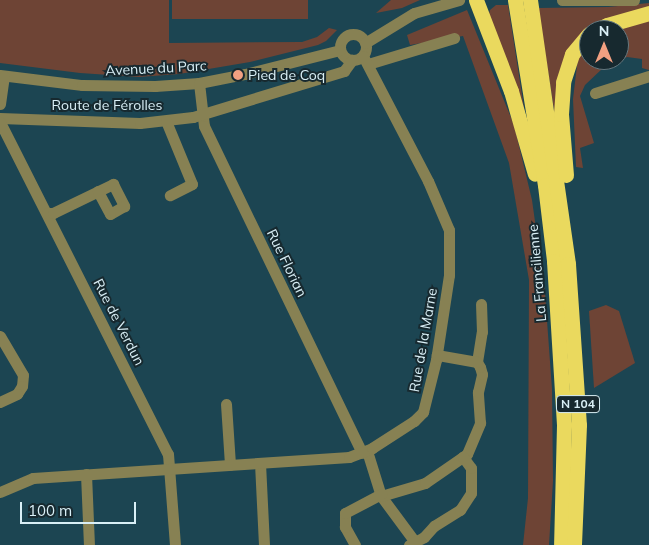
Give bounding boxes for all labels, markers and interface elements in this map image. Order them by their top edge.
north arrow [579,20,629,70]
text: N [599,22,609,40]
street label: Avenue du Parc [105,57,207,79]
place label: Pied de Coq [248,67,325,83]
marker: Pied de Coq [232,69,244,81]
street label: Route de Férolles [52,97,162,113]
street label: La Francilienne [524,224,550,322]
street label: Rue Florian [263,226,311,300]
street label: Rue de Verdun [90,276,148,368]
street label: Rue de la Marne [406,287,440,393]
road number: N 104 [556,394,600,414]
scale bar [22,492,139,524]
text: 100 m [28,501,72,520]

